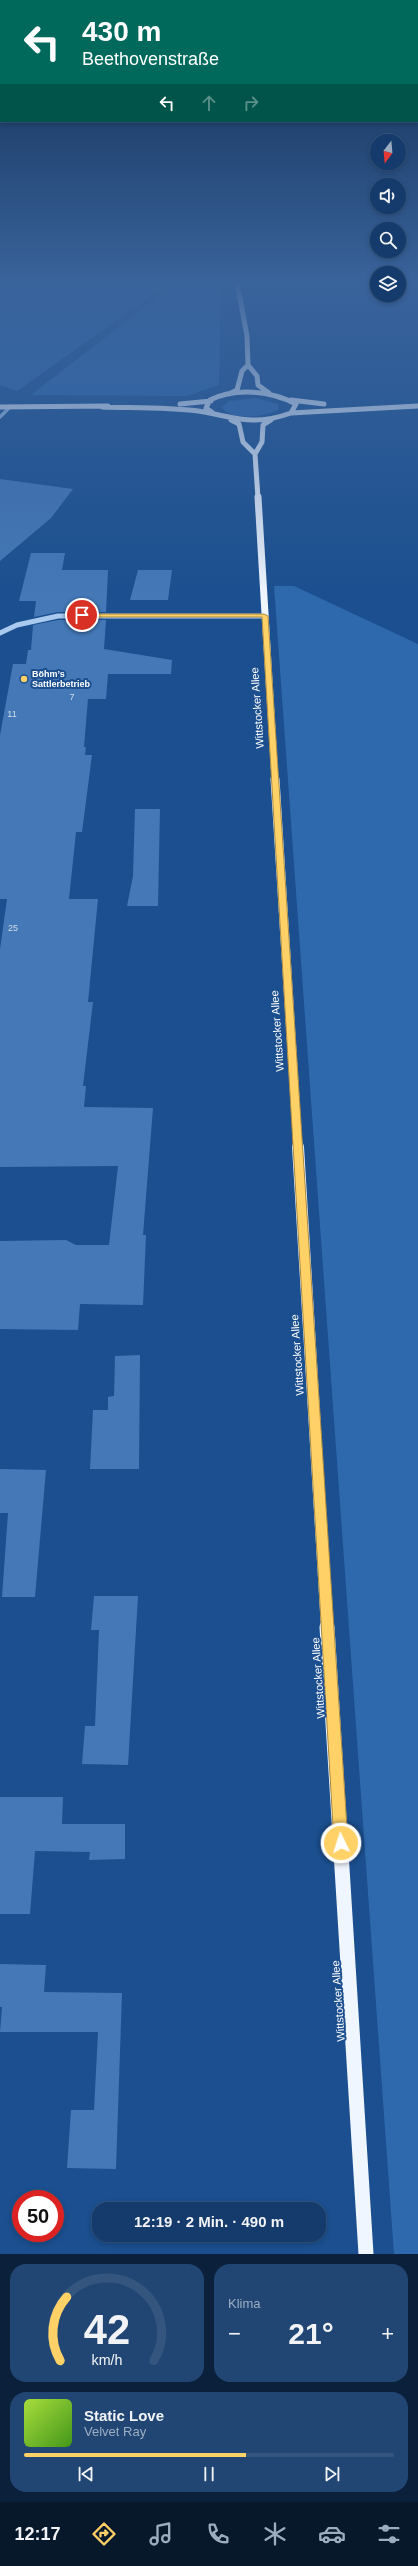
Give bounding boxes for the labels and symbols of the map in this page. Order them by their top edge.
north arrow [370,134,406,170]
pin [65,598,99,632]
street label: Wittstocker Allee [248,667,266,749]
place label: Böhm’s Sattlerbetrieb [32,669,91,689]
marker: Böhm’s Sattlerbetrieb [19,674,29,684]
house number: 7 [69,692,75,702]
house number: 11 [7,709,17,719]
house number: 25 [8,923,18,933]
street label: Wittstocker Allee [268,990,286,1072]
street label: Wittstocker Allee [288,1314,306,1396]
street label: Wittstocker Allee [309,1637,327,1719]
position arrow [320,1822,362,1864]
street label: Wittstocker Allee [329,1960,347,2042]
speed limit sign: 50 [12,2190,64,2242]

